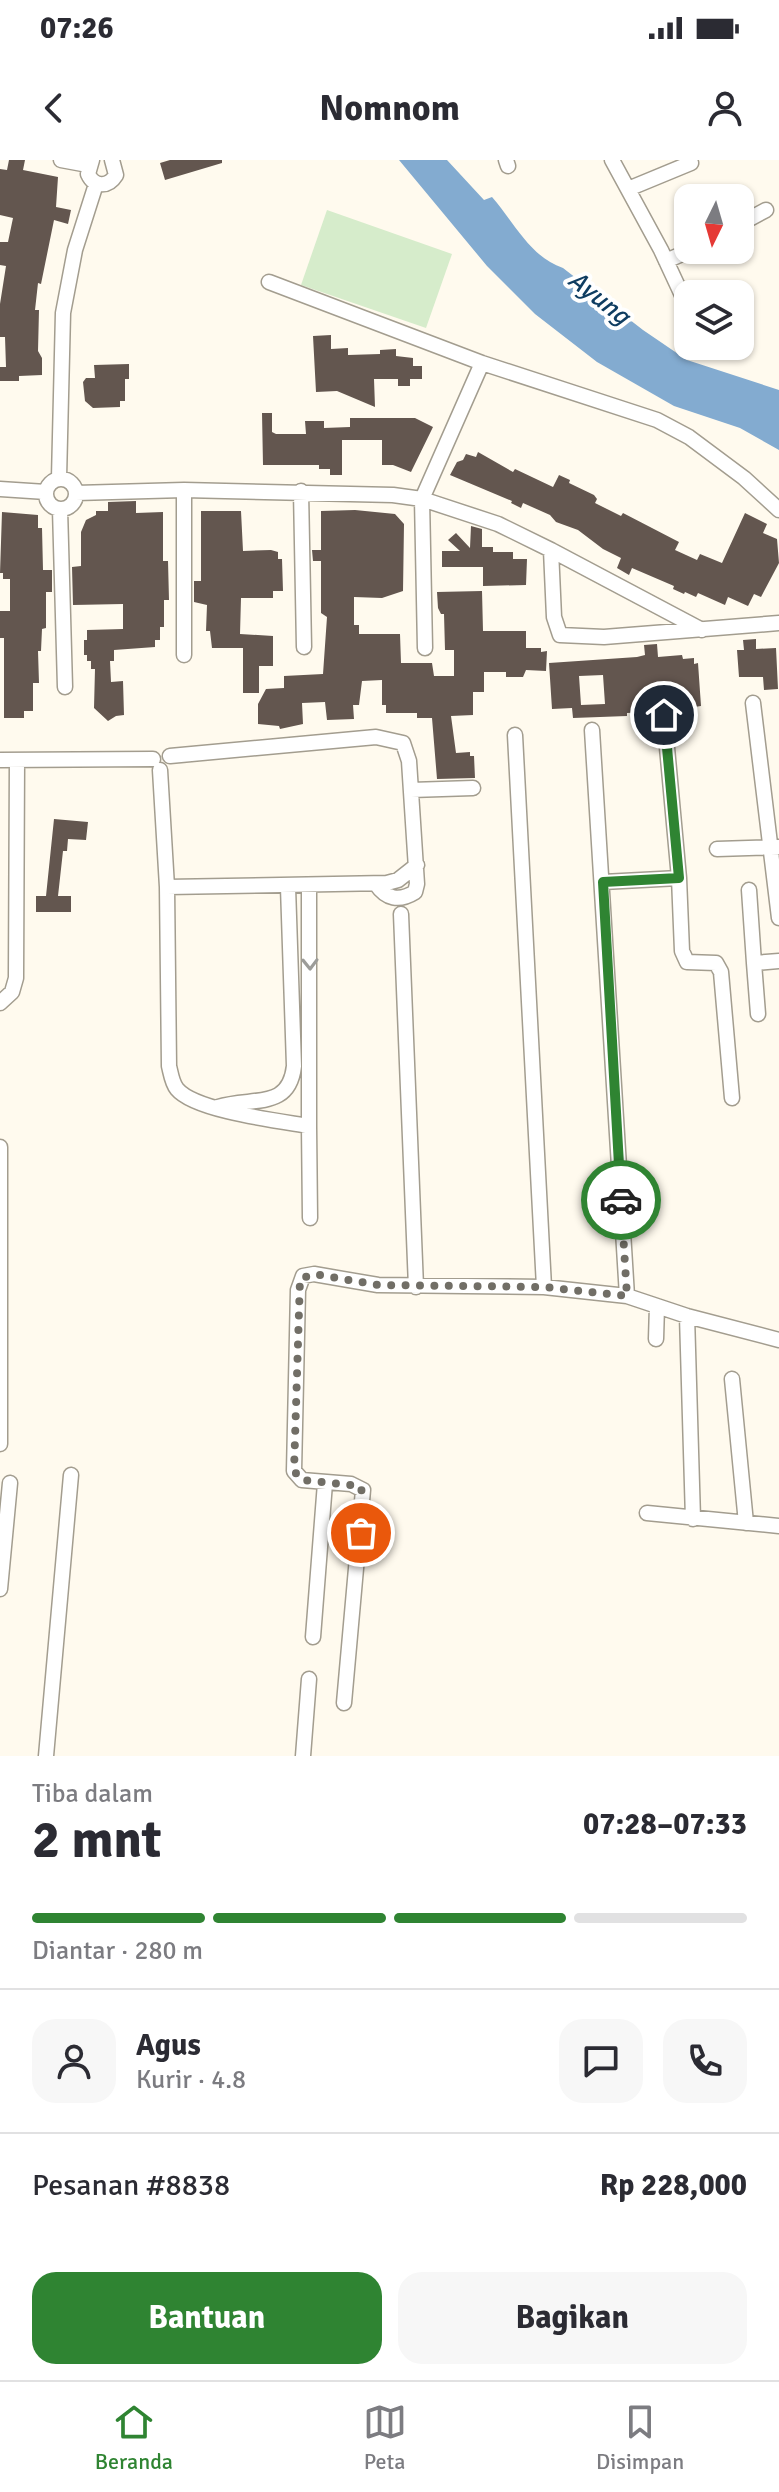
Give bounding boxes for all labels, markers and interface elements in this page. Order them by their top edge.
text: 07:26 [40,10,114,47]
icon: back [32,86,76,130]
text: Nomnom [319,86,460,131]
icon: person [703,86,747,130]
north arrow [674,184,754,264]
map controls [674,184,754,360]
water label: Ayung [562,264,638,333]
button: layers [674,280,754,360]
pin [630,681,698,749]
icon: home [642,693,686,737]
one-way arrow [301,958,319,971]
courier [581,1160,661,1240]
icon: car [599,1178,643,1222]
pin [327,1499,395,1567]
icon: bag [339,1511,383,1555]
text: Tiba dalam [32,1778,153,1810]
text: 07:28–07:33 [583,1806,747,1843]
text: 2 mnt [32,1808,161,1872]
text: Diantar · 280 m [32,1935,203,1967]
button: person [32,2019,116,2103]
button: chat [559,2019,643,2103]
button: phone [663,2019,747,2103]
text: Agus [136,2027,201,2064]
text: Kurir · 4.8 [136,2064,246,2096]
text: Pesanan #8838 [32,2167,230,2204]
text: Rp 228,000 [600,2167,747,2204]
button: Bantuan [32,2272,382,2364]
button: Bagikan [398,2272,747,2364]
tab: Beranda [95,2400,173,2475]
tab: Peta [363,2400,407,2475]
tab: Disimpan [596,2400,684,2475]

